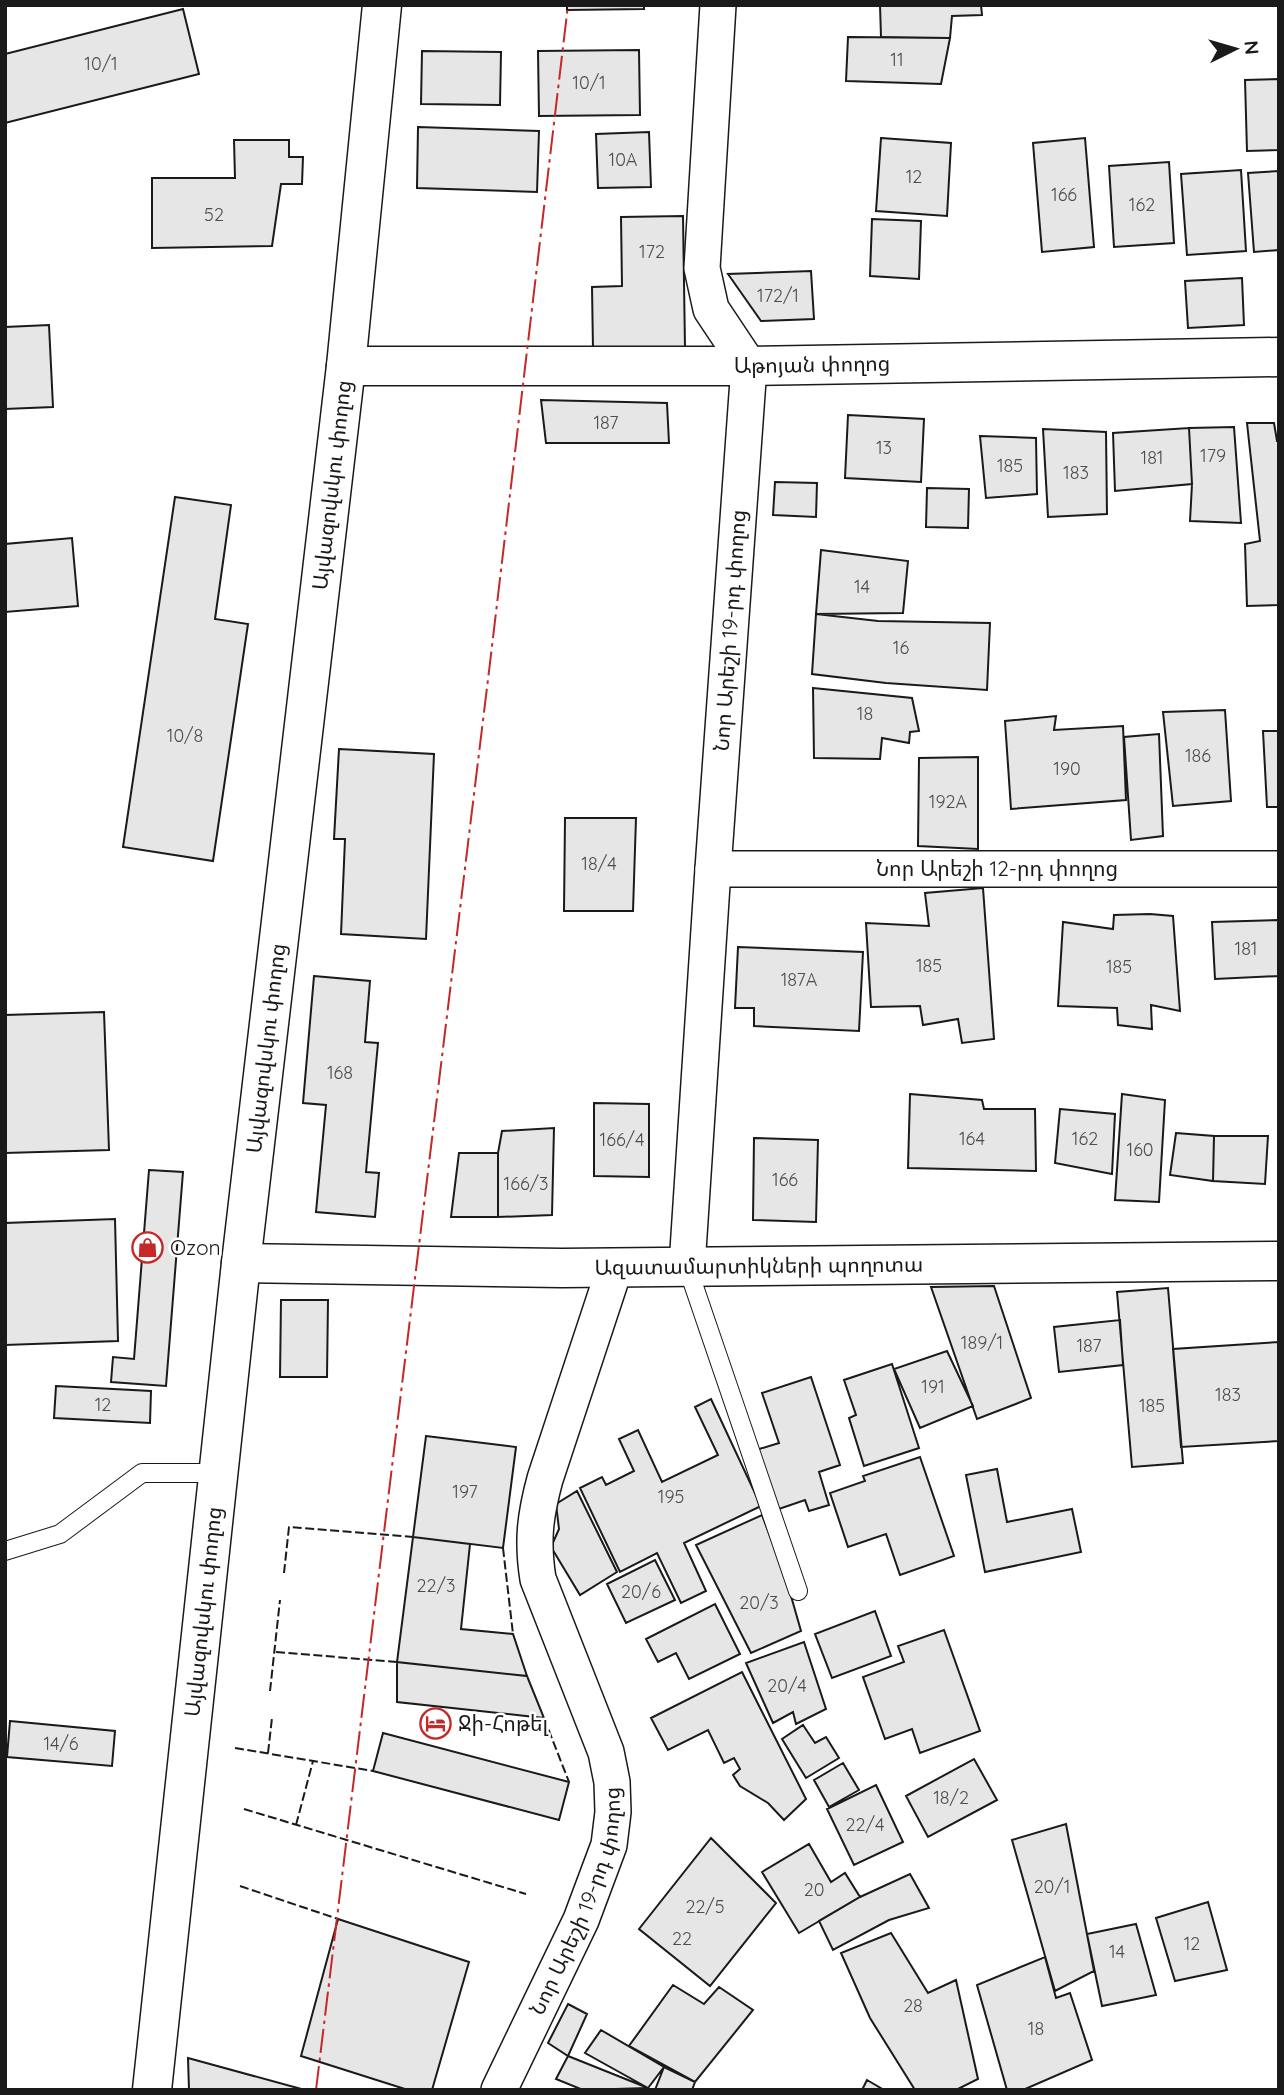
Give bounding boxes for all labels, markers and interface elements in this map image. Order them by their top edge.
north arrow [1200,14,1270,84]
text: N [1239,40,1264,56]
house number: 11 [890,48,904,71]
house number: 10/1 [84,52,118,75]
house number: 10/1 [572,71,606,94]
house number: 10A [609,148,638,171]
house number: 12 [906,165,922,188]
house number: 166 [1051,183,1077,206]
house number: 162 [1129,193,1155,216]
house number: 52 [204,203,224,226]
house number: 172 [639,240,665,263]
house number: 172/1 [757,284,799,307]
street label: Աթոյան փողոց [734,350,890,378]
street label: Այվազովսկու փողոց [306,379,356,591]
house number: 187 [593,411,619,434]
house number: 13 [876,436,892,459]
house number: 179 [1200,444,1226,467]
house number: 181 [1140,446,1164,469]
house number: 185 [997,454,1023,477]
house number: 183 [1063,461,1089,484]
street label: Նոր Արեշի 19-րդ փողոց [707,509,751,752]
house number: 14 [854,575,870,598]
house number: 16 [893,636,909,659]
house number: 18 [857,702,873,725]
house number: 10/8 [167,724,203,747]
house number: 186 [1185,744,1211,767]
house number: 190 [1053,757,1081,780]
house number: 192A [929,790,968,813]
house number: 18/4 [581,852,617,875]
street label: Նոր Արեշի 12-րդ փողոց [876,855,1118,881]
house number: 181 [1234,937,1258,960]
street label: Այվազովսկու փողոց [240,942,290,1155]
house number: 185 [916,954,942,977]
house number: 185 [1106,955,1132,978]
house number: 187A [781,968,818,991]
house number: 168 [327,1061,353,1084]
house number: 164 [959,1127,985,1150]
house number: 162 [1072,1127,1098,1150]
house number: 166/4 [600,1128,644,1151]
house number: 160 [1126,1138,1154,1161]
house number: 166 [772,1168,798,1191]
house number: 166/3 [504,1172,548,1195]
shop icon: Ozon [130,1231,164,1265]
place label: Ozon [170,1234,221,1260]
street label: Ազատամարտիկների պողոտա [594,1250,923,1280]
house number: 189/1 [961,1331,1003,1354]
house number: 187 [1076,1334,1102,1357]
house number: 191 [921,1375,945,1398]
house number: 183 [1215,1383,1241,1406]
house number: 12 [95,1393,111,1416]
house number: 185 [1139,1394,1165,1417]
house number: 197 [452,1480,478,1503]
house number: 195 [658,1485,684,1508]
street label: Այվազովսկու փողոց [178,1505,227,1718]
house number: 22/3 [417,1574,455,1597]
house number: 20/6 [621,1580,661,1603]
house number: 20/3 [739,1591,779,1614]
house number: 20/4 [767,1674,807,1697]
hotel icon: Ջի-Հոթել [418,1707,452,1741]
place label: Ջի-Հոթել [458,1710,548,1736]
house number: 14/6 [44,1732,79,1755]
street label: Նոր Արեշի 19-րդ փողոց [523,1786,625,2019]
house number: 18/2 [933,1786,969,1809]
house number: 22/4 [846,1813,884,1836]
house number: 20/1 [1034,1875,1070,1898]
house number: 20 [804,1878,824,1901]
house number: 22/5 [685,1895,725,1918]
house number: 22 [672,1927,692,1950]
house number: 12 [1184,1932,1200,1955]
house number: 14 [1109,1940,1125,1963]
house number: 28 [903,1994,923,2017]
house number: 18 [1028,2017,1044,2040]

